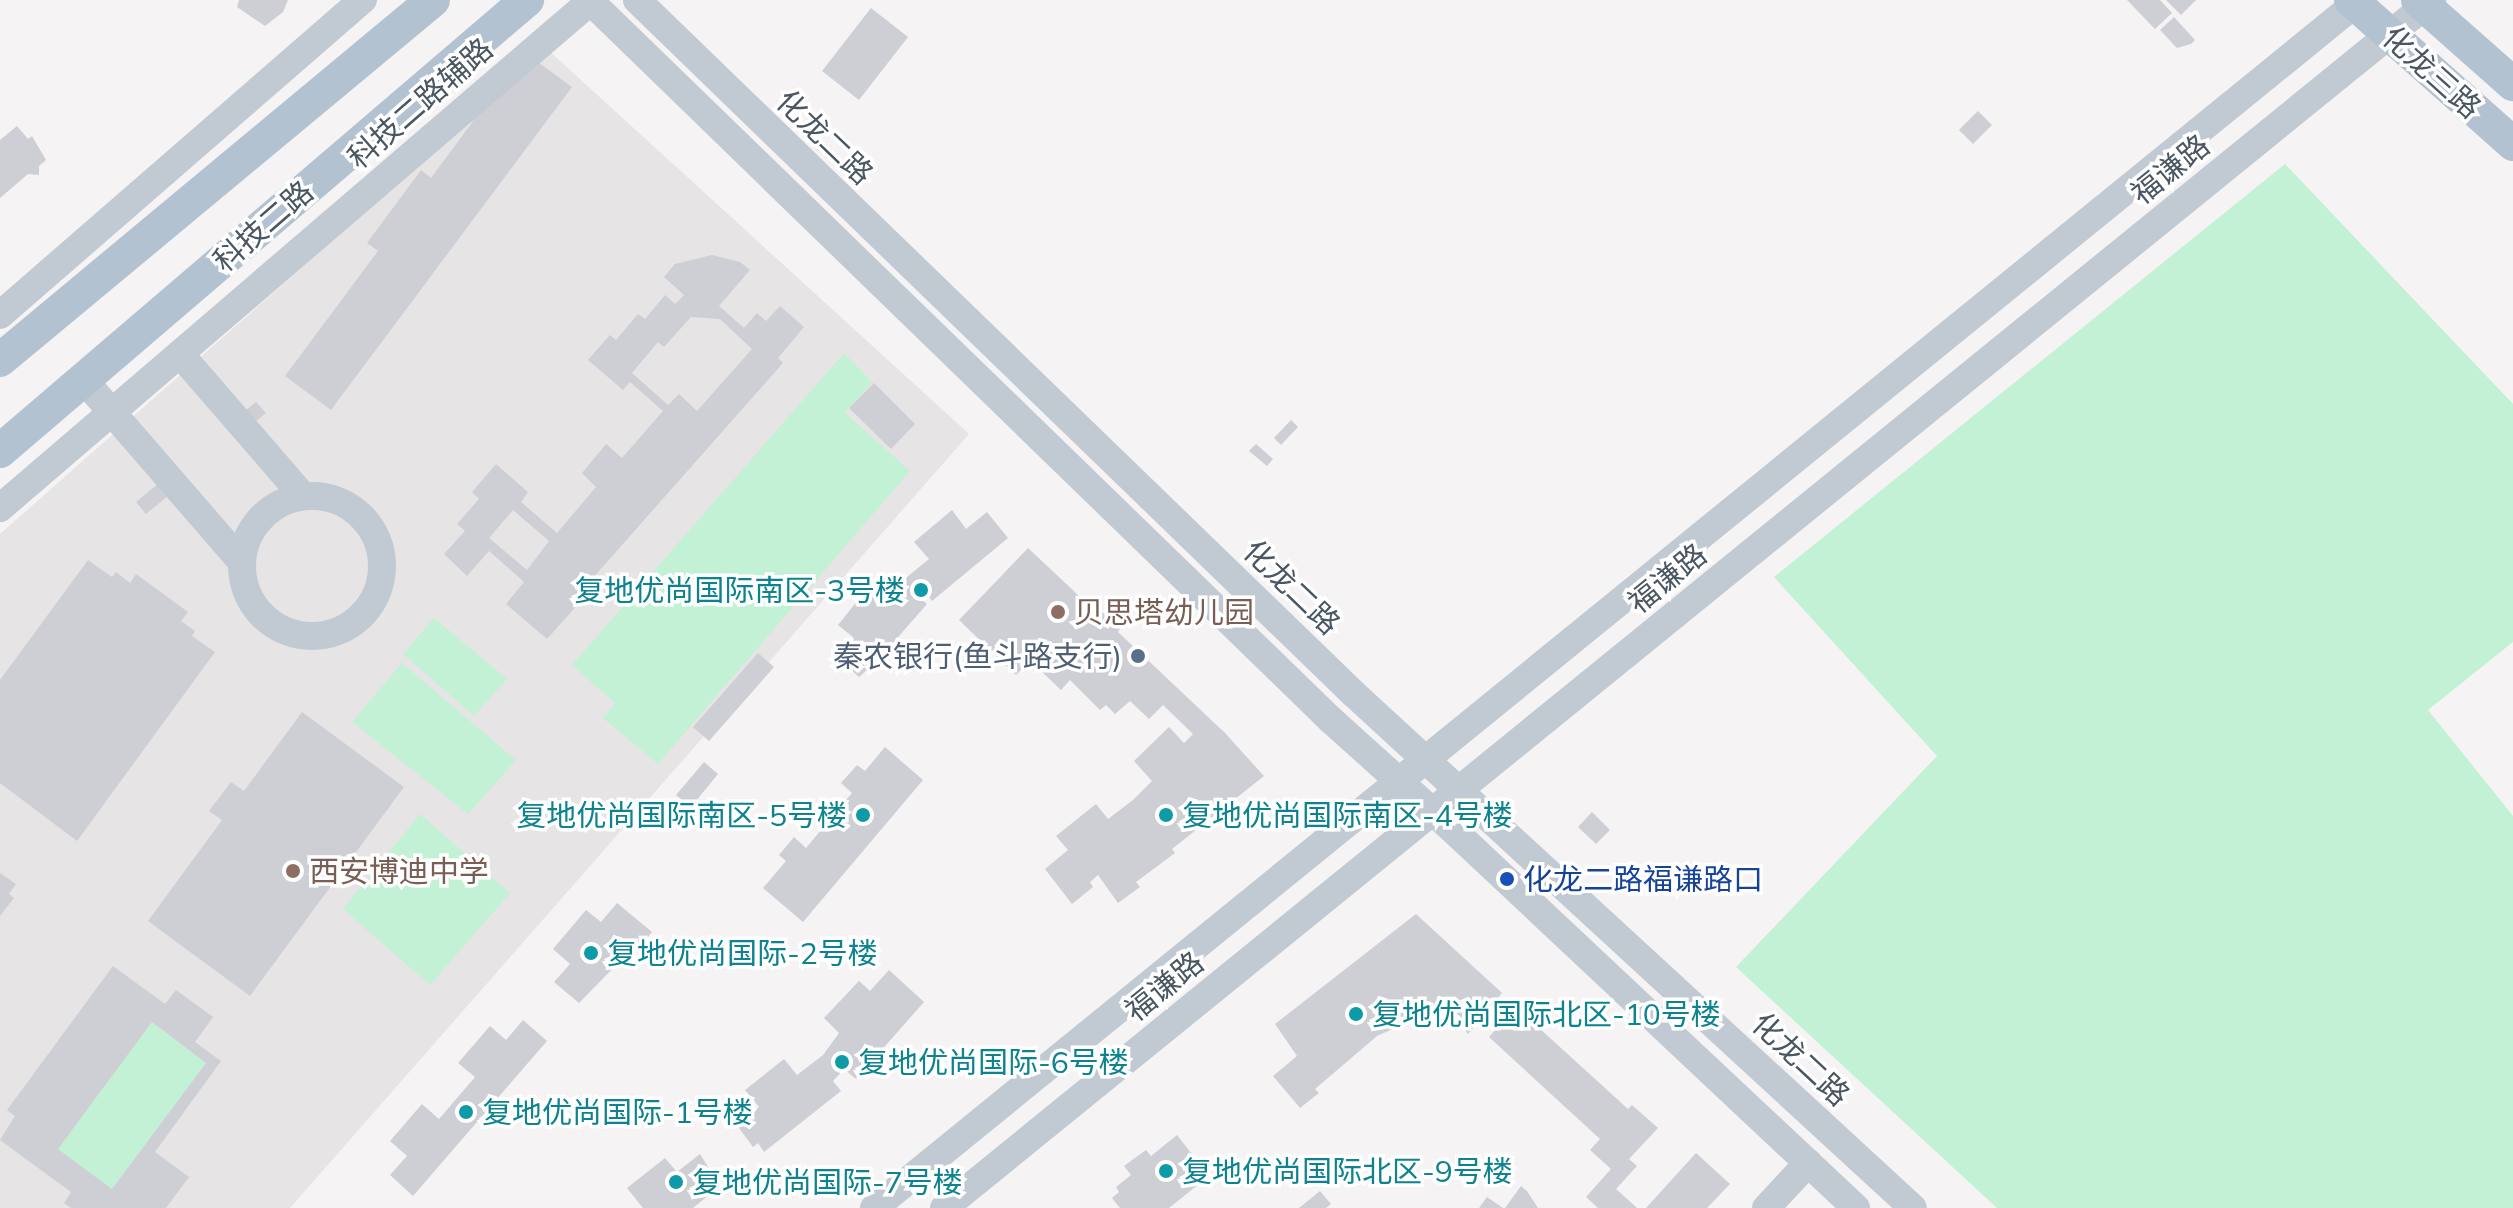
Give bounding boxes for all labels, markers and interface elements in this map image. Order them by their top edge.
street label: 化龙三路 [2375,18,2489,126]
street label: 科技二路辅路 [340,30,500,176]
street label: 化龙二路 [769,82,881,192]
street label: 福谦路 [2124,127,2216,211]
street label: 科技二路 [206,173,320,279]
street label: 化龙二路 [1236,532,1348,642]
street label: 福谦路 [1621,536,1713,620]
place label: 复地优尚国际南区-3号楼 [574,572,905,608]
marker: 复地优尚国际南区-3号楼 [912,581,930,599]
place label: 贝思塔幼儿园 [1074,594,1254,630]
marker: 贝思塔幼儿园 [1049,603,1067,621]
place label: 秦农银行(鱼斗路支行) [833,638,1122,674]
marker: 秦农银行(鱼斗路支行) [1129,647,1147,665]
place label: 复地优尚国际南区-5号楼 [516,797,847,833]
place label: 复地优尚国际南区-4号楼 [1182,797,1513,833]
marker: 复地优尚国际南区-5号楼 [854,806,872,824]
marker: 复地优尚国际南区-4号楼 [1157,806,1175,824]
place label: 西安博迪中学 [309,853,489,889]
place label: 化龙二路福谦路口 [1523,861,1763,897]
marker: 西安博迪中学 [284,862,302,880]
marker: 化龙二路福谦路口 [1498,870,1516,888]
place label: 复地优尚国际-2号楼 [607,935,878,971]
marker: 复地优尚国际-2号楼 [582,944,600,962]
street label: 福谦路 [1118,944,1210,1028]
place label: 复地优尚国际北区-10号楼 [1372,996,1721,1032]
marker: 复地优尚国际北区-10号楼 [1347,1005,1365,1023]
street label: 化龙二路 [1745,1005,1857,1113]
place label: 复地优尚国际-6号楼 [858,1044,1129,1080]
marker: 复地优尚国际-6号楼 [833,1053,851,1071]
place label: 复地优尚国际-1号楼 [482,1094,753,1130]
marker: 复地优尚国际-1号楼 [457,1103,475,1121]
place label: 复地优尚国际北区-9号楼 [1182,1153,1513,1189]
marker: 复地优尚国际北区-9号楼 [1157,1162,1175,1180]
place label: 复地优尚国际-7号楼 [692,1164,963,1200]
marker: 复地优尚国际-7号楼 [667,1173,685,1191]

